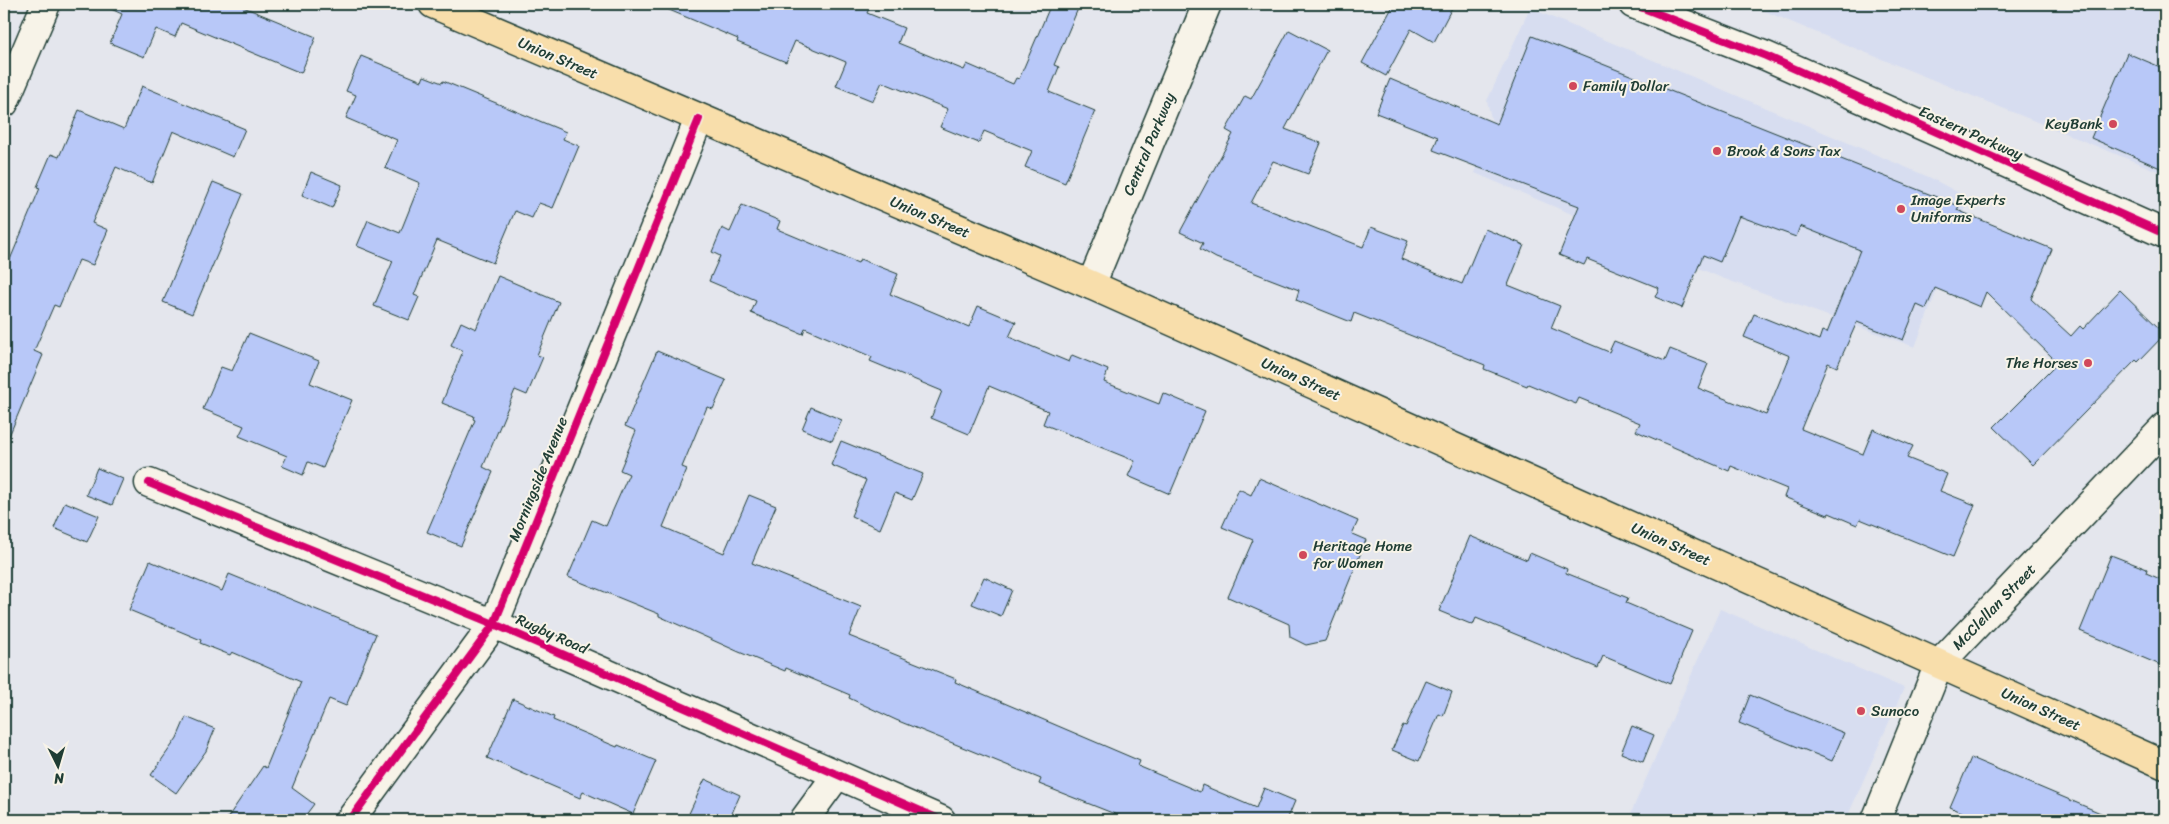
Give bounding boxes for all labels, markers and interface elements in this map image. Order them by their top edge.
street label: Union Street [514,29,603,87]
place label: Family Dollar [1583,73,1670,99]
marker: Family Dollar [1567,80,1579,92]
street label: Central Parkway [1116,88,1183,200]
street label: Eastern Parkway [1915,98,2027,168]
place label: KeyBank [2045,111,2103,137]
marker: KeyBank [2107,118,2119,130]
place label: Brook & Sons Tax [1727,138,1841,164]
marker: Brook & Sons Tax [1711,145,1723,157]
place label: Image Experts Uniforms [1910,187,2006,230]
street label: Union Street [886,188,975,246]
marker: Image Experts Uniforms [1895,203,1907,215]
street label: Union Street [1257,350,1345,408]
place label: The Horses [2006,350,2078,376]
marker: The Horses [2082,357,2094,369]
street label: Morningside Avenue [501,412,575,545]
street label: Union Street [1627,515,1715,573]
place label: Heritage Home for Women [1313,533,1412,576]
marker: Heritage Home for Women [1297,549,1309,561]
street label: McClellan Street [1946,557,2043,656]
street label: Rugby Road [512,607,593,662]
street label: Union Street [1997,680,2085,738]
place label: Sunoco [1871,698,1920,724]
marker: Sunoco [1855,705,1867,717]
north arrow [32,742,82,792]
text: N [53,765,66,791]

